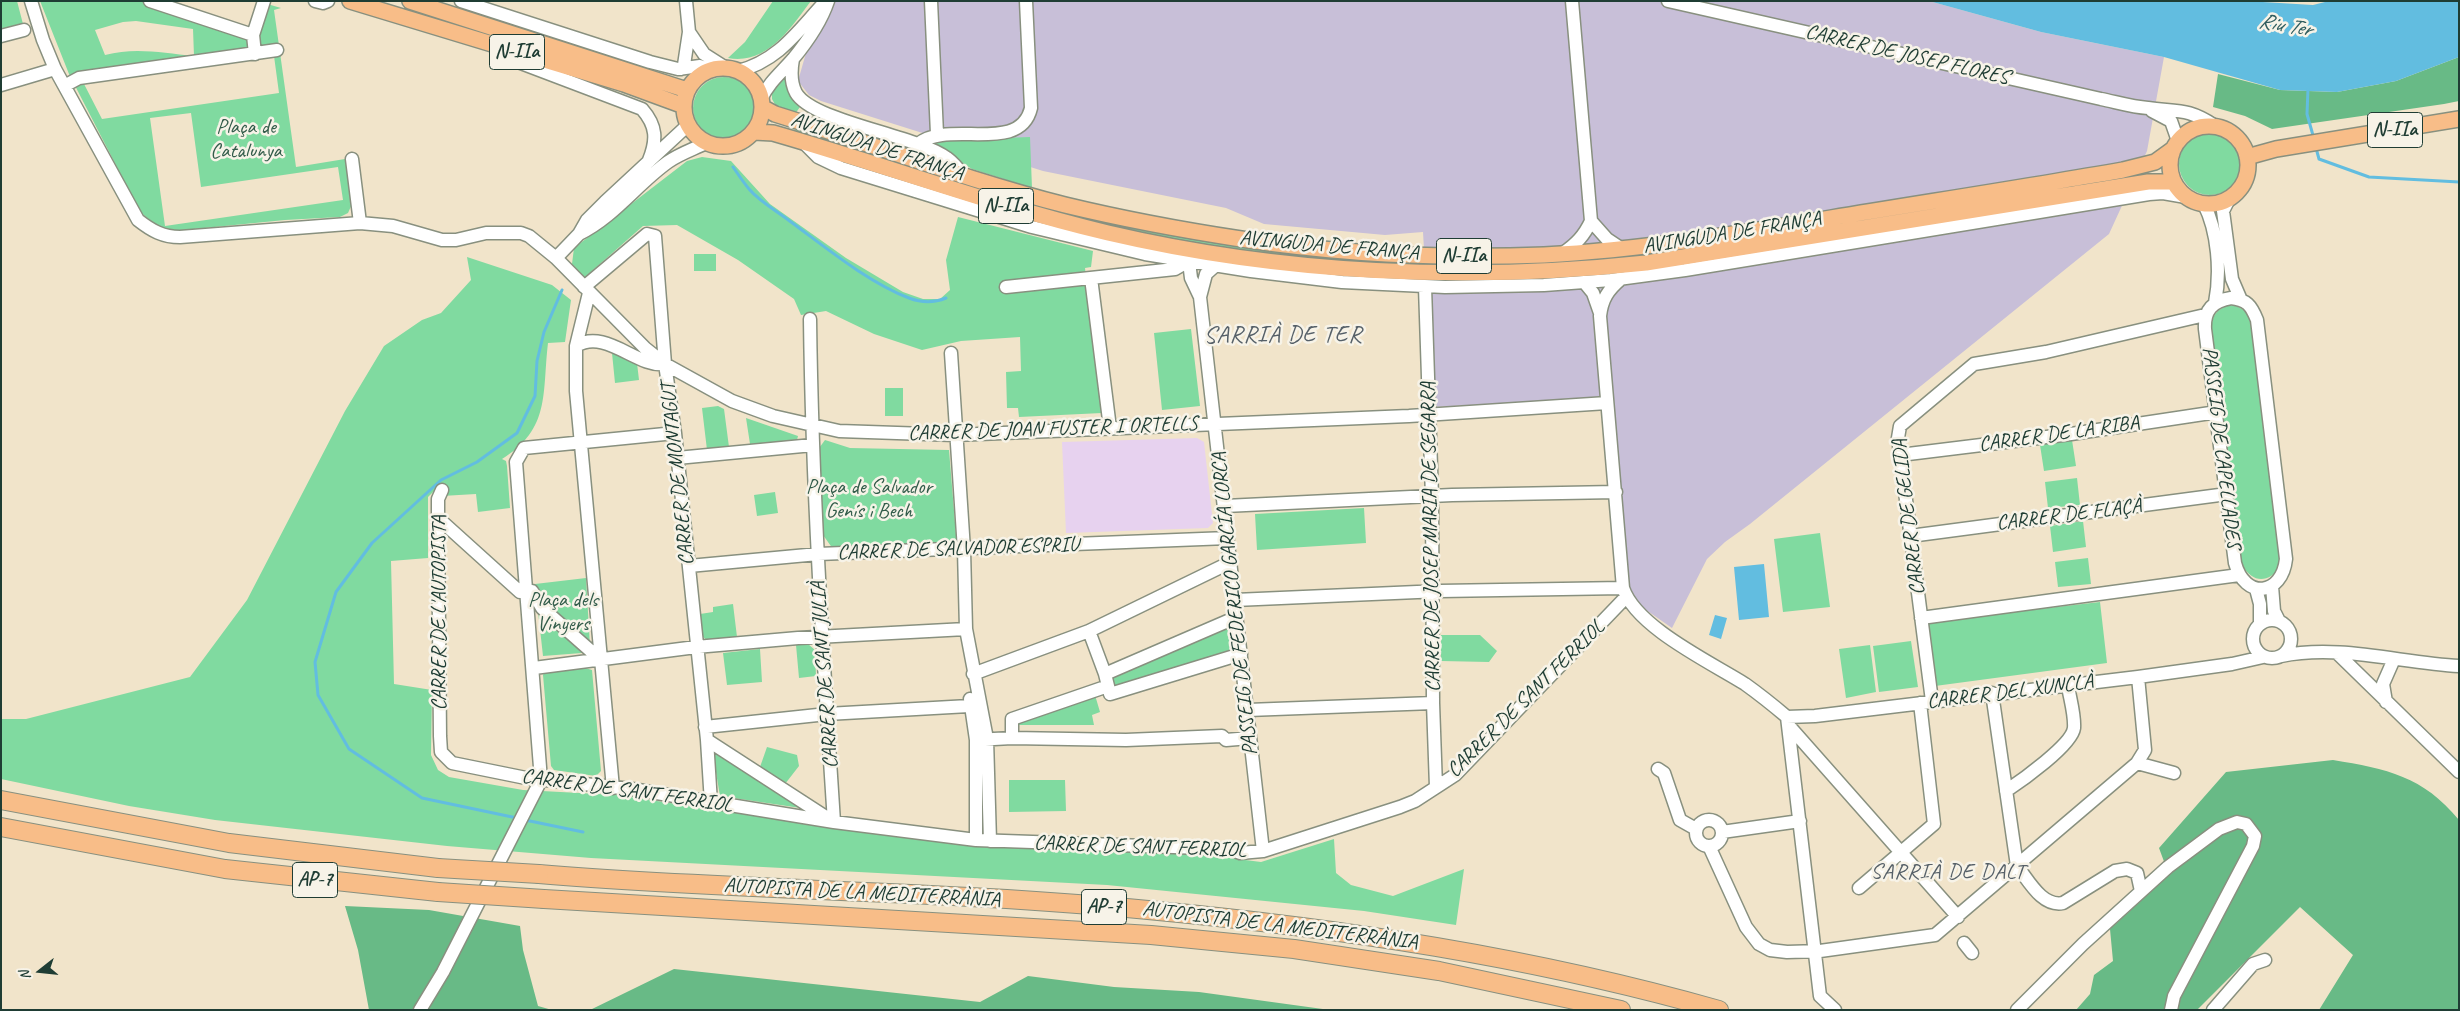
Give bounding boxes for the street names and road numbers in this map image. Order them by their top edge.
street label: CARRER DE JOSEP FLORES [1803,19,2011,91]
road number: N-IIa [490,34,544,70]
street label: AVINGUDA DE FRANÇA [788,107,966,187]
road number: N-IIa [2368,112,2422,148]
road number: N-IIa [978,188,1034,224]
street label: AVINGUDA DE FRANÇA [1641,207,1823,259]
street label: AVINGUDA DE FRANÇA [1238,226,1420,266]
road number: N-IIa [1436,238,1492,274]
street label: PASSEIG DE CAPELLADES [2196,346,2246,550]
street label: CARRER DE MONTAGUT [656,381,700,567]
street label: CARRER DE JOSEP MARIA DE SEGARRA [1416,382,1446,692]
street label: CARRER DE LA RIBA [1977,410,2141,458]
street label: CARRER DE JOAN FUSTER I ORTELLS [908,411,1198,447]
street label: CARRER DE GELIDA [1887,438,1931,596]
street label: PASSEIG DE FEDERICO GARCÍA LORCA [1207,451,1263,757]
street label: CARRER DE FLAÇÀ [1995,494,2143,536]
street label: CARRER DE L'AUTOPISTA [426,516,452,710]
street label: CARRER DE SALVADOR ESPRIU [837,532,1079,566]
street label: CARRER DE SANT JULIÀ [806,581,844,769]
street label: CARRER DE SANT FERRIOL [1442,615,1610,783]
street label: CARRER DEL XUNCLÀ [1925,669,2095,715]
street label: CARRER DE SANT FERRIOL [520,764,734,818]
street label: CARRER DE SANT FERRIOL [1033,831,1247,863]
road number: AP-7 [292,862,338,898]
street label: AUTOPISTA DE LA MEDITERRÀNIA [723,873,1001,913]
road number: AP-7 [1082,890,1126,924]
street label: AUTOPISTA DE LA MEDITERRÀNIA [1141,897,1419,955]

